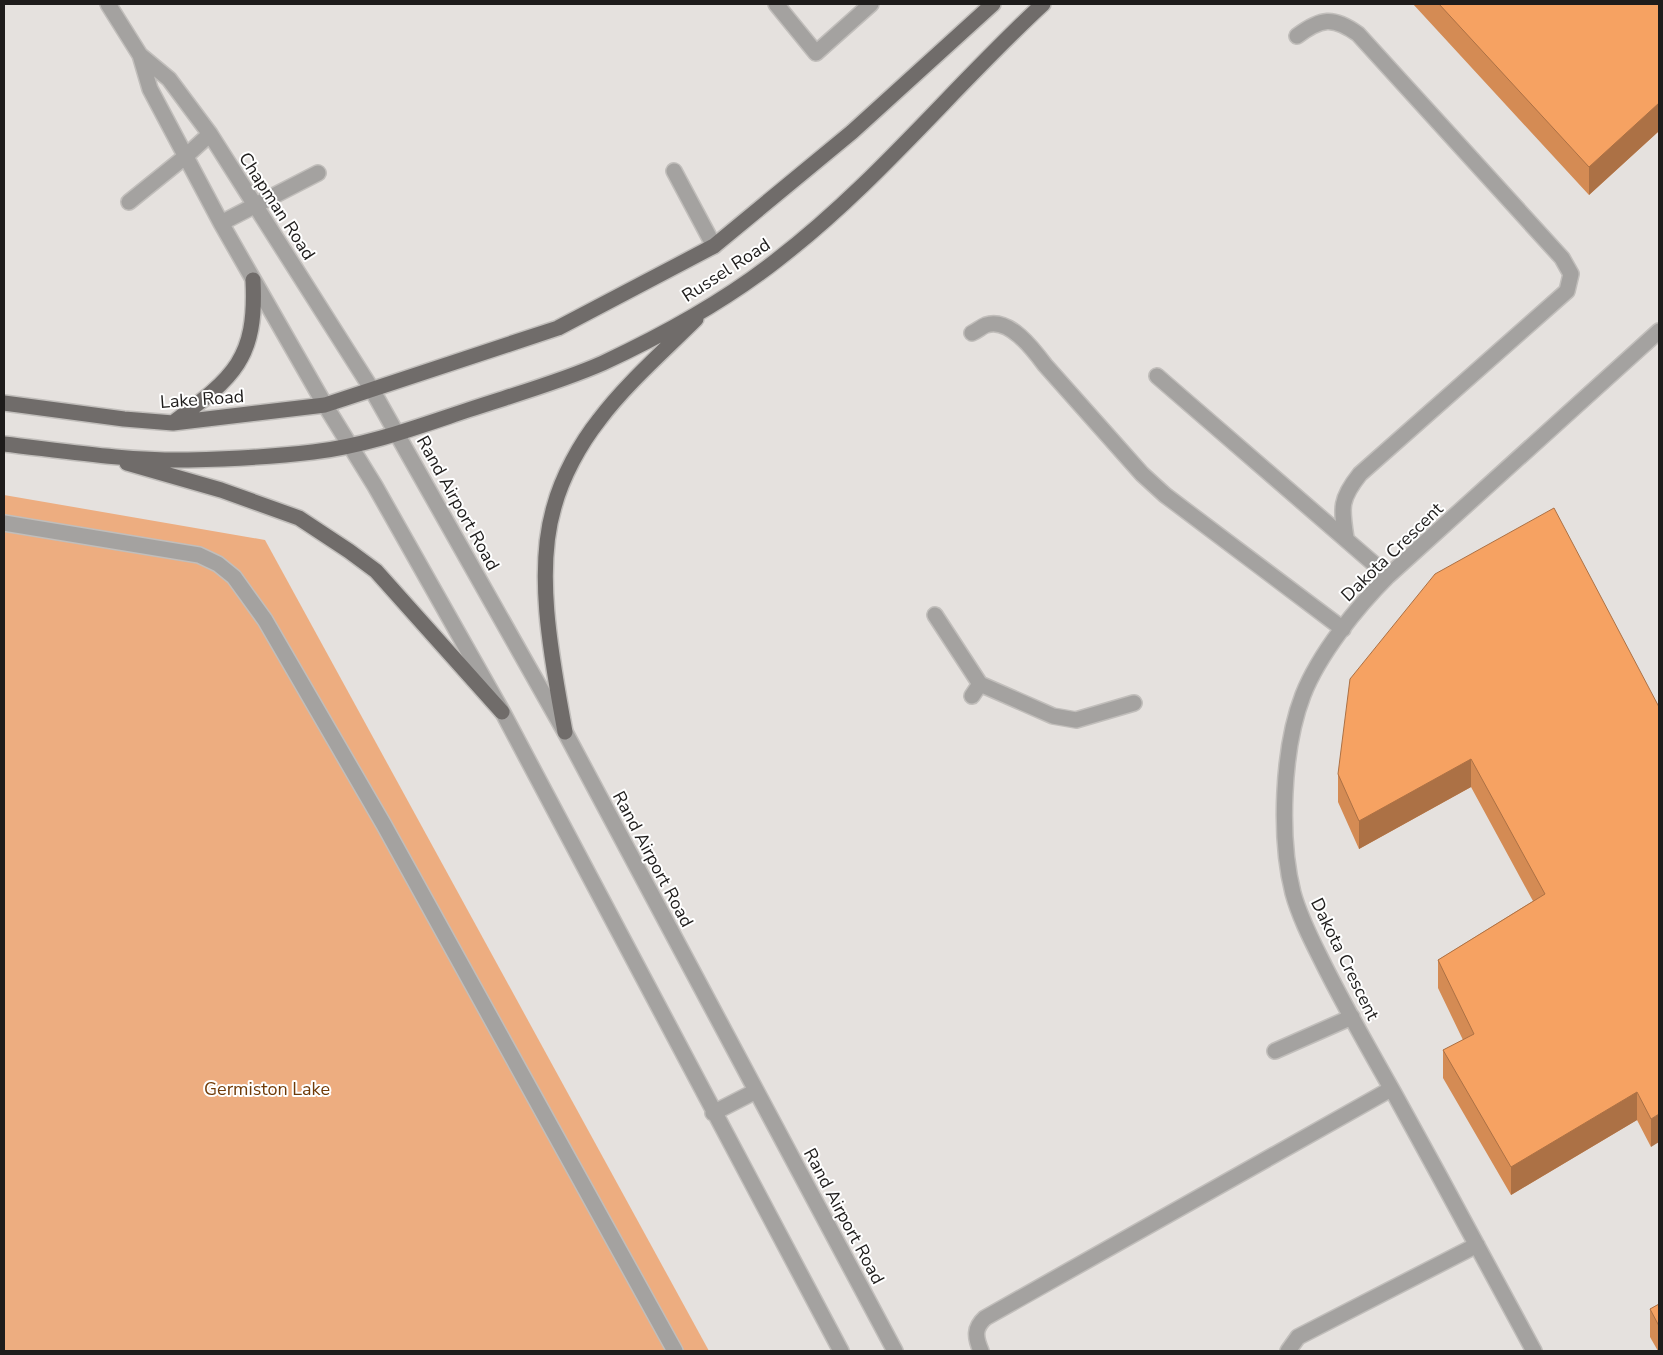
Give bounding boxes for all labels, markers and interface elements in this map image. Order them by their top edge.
street label: Chapman Road [233,147,321,265]
street label: Russel Road [677,232,775,308]
street label: Lake Road [159,384,245,414]
street label: Rand Airport Road [411,431,505,575]
street label: Dakota Crescent [1336,497,1449,607]
street label: Rand Airport Road [607,787,699,931]
street label: Dakota Crescent [1305,894,1385,1025]
park label: Germiston Lake [204,1077,330,1101]
street label: Rand Airport Road [798,1144,890,1288]

